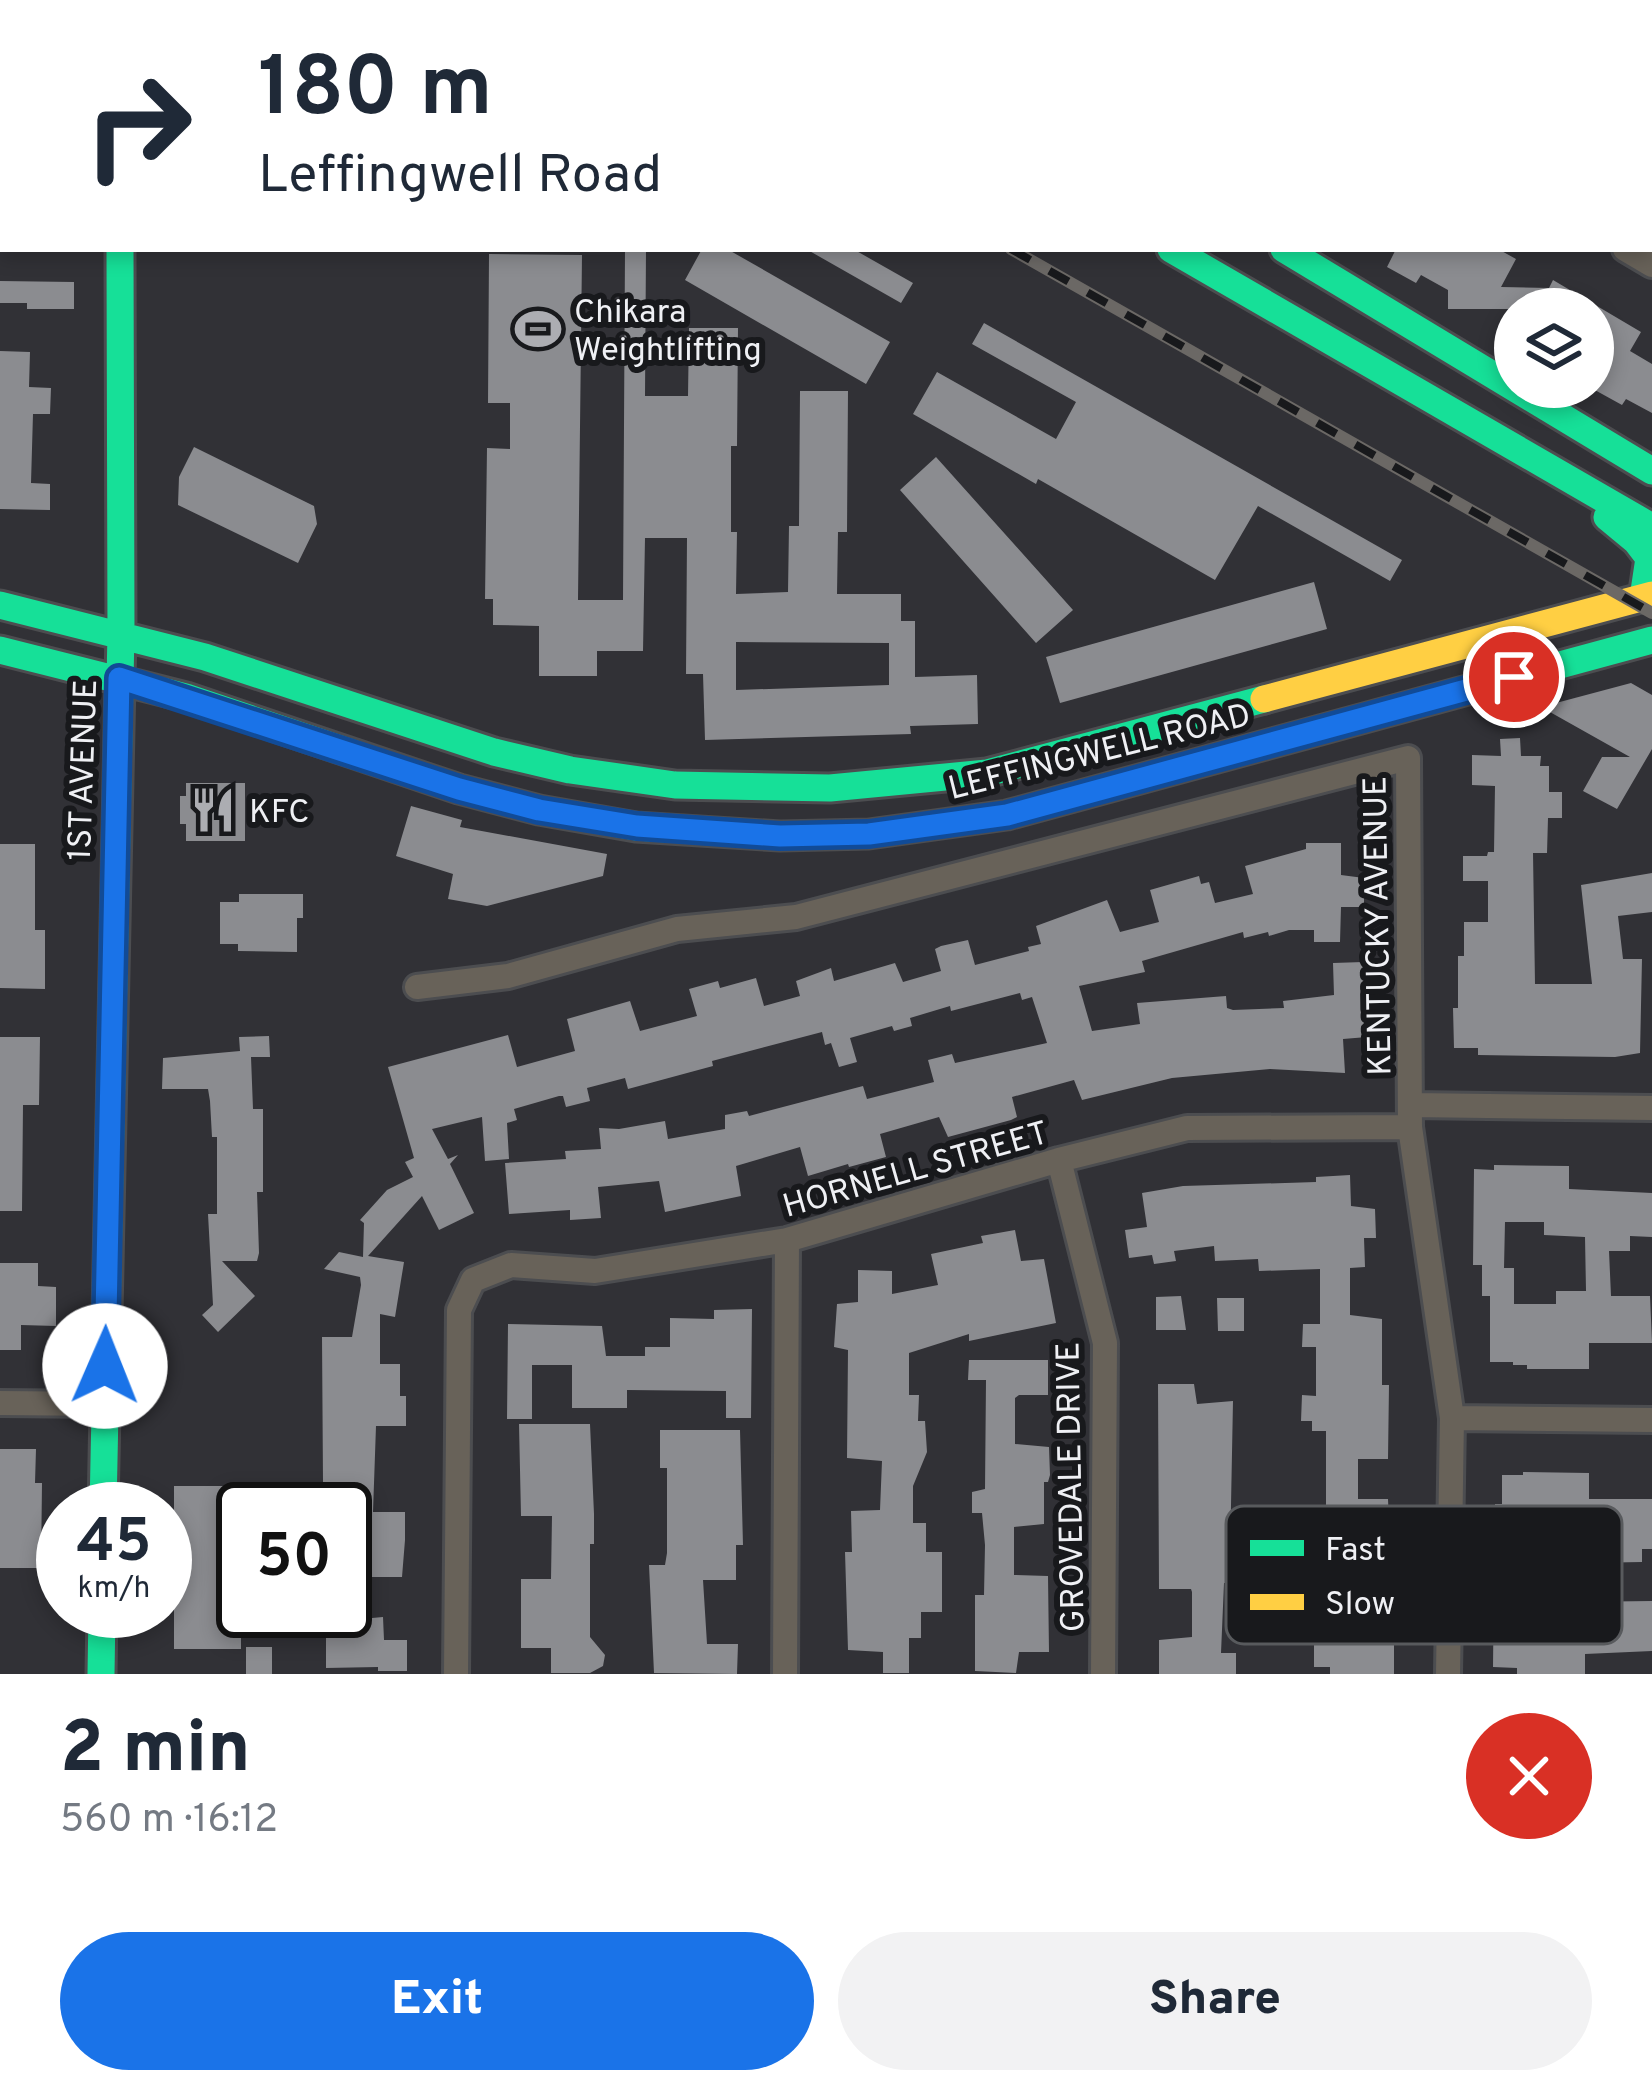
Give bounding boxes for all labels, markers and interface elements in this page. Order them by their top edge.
text: 180 m [258,39,493,145]
icon: right [60,48,216,204]
text: Leffingwell Road [258,143,662,212]
map controls [1494,288,1614,408]
button: layers [1494,288,1614,408]
place label: Chikara Weightlifting [574,293,762,373]
sports icon: Chikara Weightlifting [513,304,563,354]
pin [1463,626,1565,728]
icon: arrive [1481,644,1547,710]
street label: 1ST AVENUE [61,679,109,862]
street label: LEFFINGWELL ROAD [945,696,1255,812]
street label: KENTUCKY AVENUE [1356,776,1404,1076]
restaurant icon: KFC [188,785,238,835]
place label: KFC [249,793,310,835]
street label: HORNELL STREET [778,1114,1054,1230]
position arrow [42,1303,168,1429]
street label: GROVEDALE DRIVE [1049,1341,1097,1632]
speed limit sign: 50 [216,1482,372,1638]
legend [1226,1506,1622,1644]
text: 45 [76,1507,152,1583]
text: Fast [1325,1531,1386,1573]
text: km/h [78,1571,150,1608]
text: Slow [1325,1585,1395,1627]
text: 2 min [60,1706,250,1798]
button: close [1466,1713,1592,1839]
text: 560 m · 16:12 [60,1797,278,1846]
button: Exit [60,1932,814,2070]
button: Share [838,1932,1592,2070]

